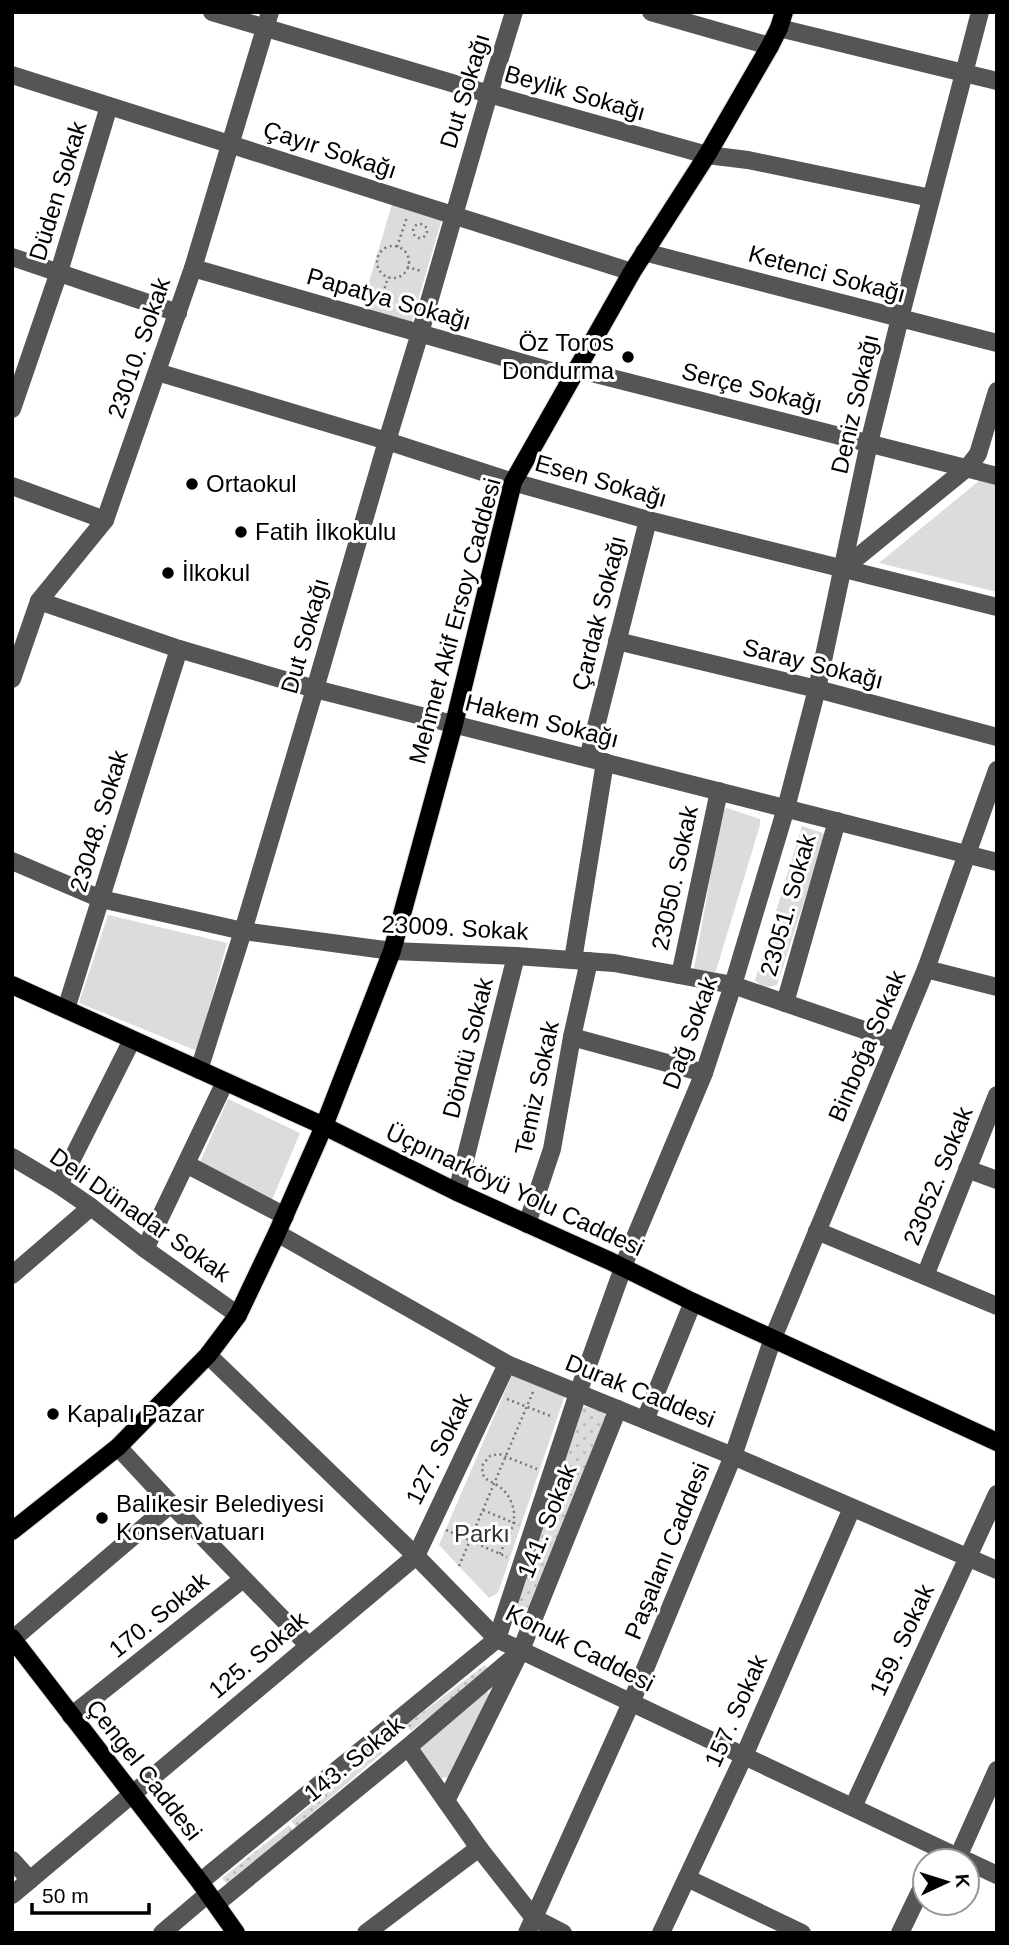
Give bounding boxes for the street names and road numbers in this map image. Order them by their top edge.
street label: Dut Sokağı [434,30,495,152]
street label: Beylik Sokağı [502,60,649,126]
street label: Çayır Sokağı [260,115,400,184]
street label: Düden Sokak [24,117,92,264]
street label: Ketenci Sokağı [746,240,909,307]
street label: Papatya Sokağı [304,262,474,335]
street label: 23010. Sokak [102,273,176,422]
street label: Deniz Sokağı [825,331,884,476]
street label: Serçe Sokağı [679,357,825,418]
street label: Esen Sokağı [532,449,670,512]
street label: Mehmet Akif Ersoy Caddesi [403,475,506,767]
street label: Çardak Sokağı [566,533,631,693]
street label: Dut Sokağı [275,575,334,697]
street label: Saray Sokağı [740,633,886,694]
street label: Hakem Sokağı [462,688,622,753]
street label: 23048. Sokak [64,746,133,895]
street label: 23050. Sokak [646,802,703,952]
street label: 23051. Sokak [754,830,821,979]
street label: 23009. Sokak [381,910,530,945]
street label: Binboğa Sokak [823,965,911,1125]
street label: Dağ Sokak [657,972,723,1093]
street label: Döndü Sokak [437,974,498,1121]
street label: Temiz Sokak [509,1018,564,1157]
street label: 23052. Sokak [898,1102,978,1249]
street label: Üçpınarköyü Yolu Caddesi [382,1118,648,1261]
street label: Deli Dünadar Sokak [45,1142,236,1287]
street label: Durak Caddesi [562,1348,719,1433]
street label: 127. Sokak [400,1388,477,1509]
street label: 141. Sokak [512,1459,582,1582]
street label: Paşalanı Caddesi [619,1459,714,1643]
street label: 170. Sokak [104,1566,215,1663]
street label: 159. Sokak [864,1579,940,1700]
street label: Konuk Caddesi [502,1599,659,1697]
street label: 125. Sokak [203,1605,313,1704]
street label: 157. Sokak [699,1650,773,1771]
street label: Çengel Caddesi [81,1694,208,1845]
street label: 143. Sokak [299,1710,410,1807]

